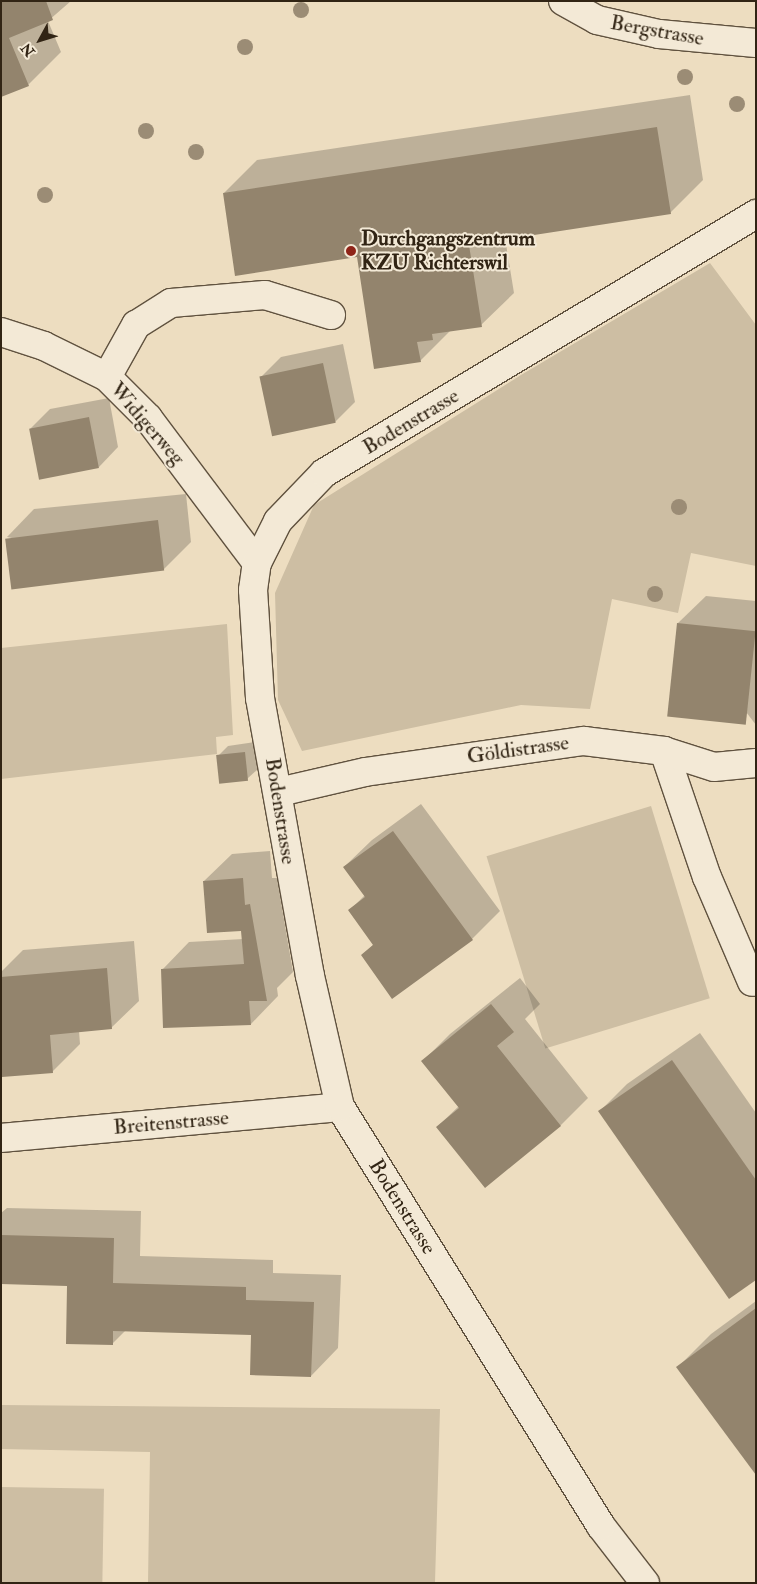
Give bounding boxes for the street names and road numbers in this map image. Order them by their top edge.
street label: Bergstrasse [608,10,706,52]
street label: Widigerweg [104,377,190,471]
street label: Bodenstrasse [358,384,464,460]
street label: Göldistrasse [465,730,571,770]
street label: Bodenstrasse [259,756,301,866]
street label: Breitenstrasse [112,1105,230,1141]
street label: Bodenstrasse [363,1155,441,1259]

